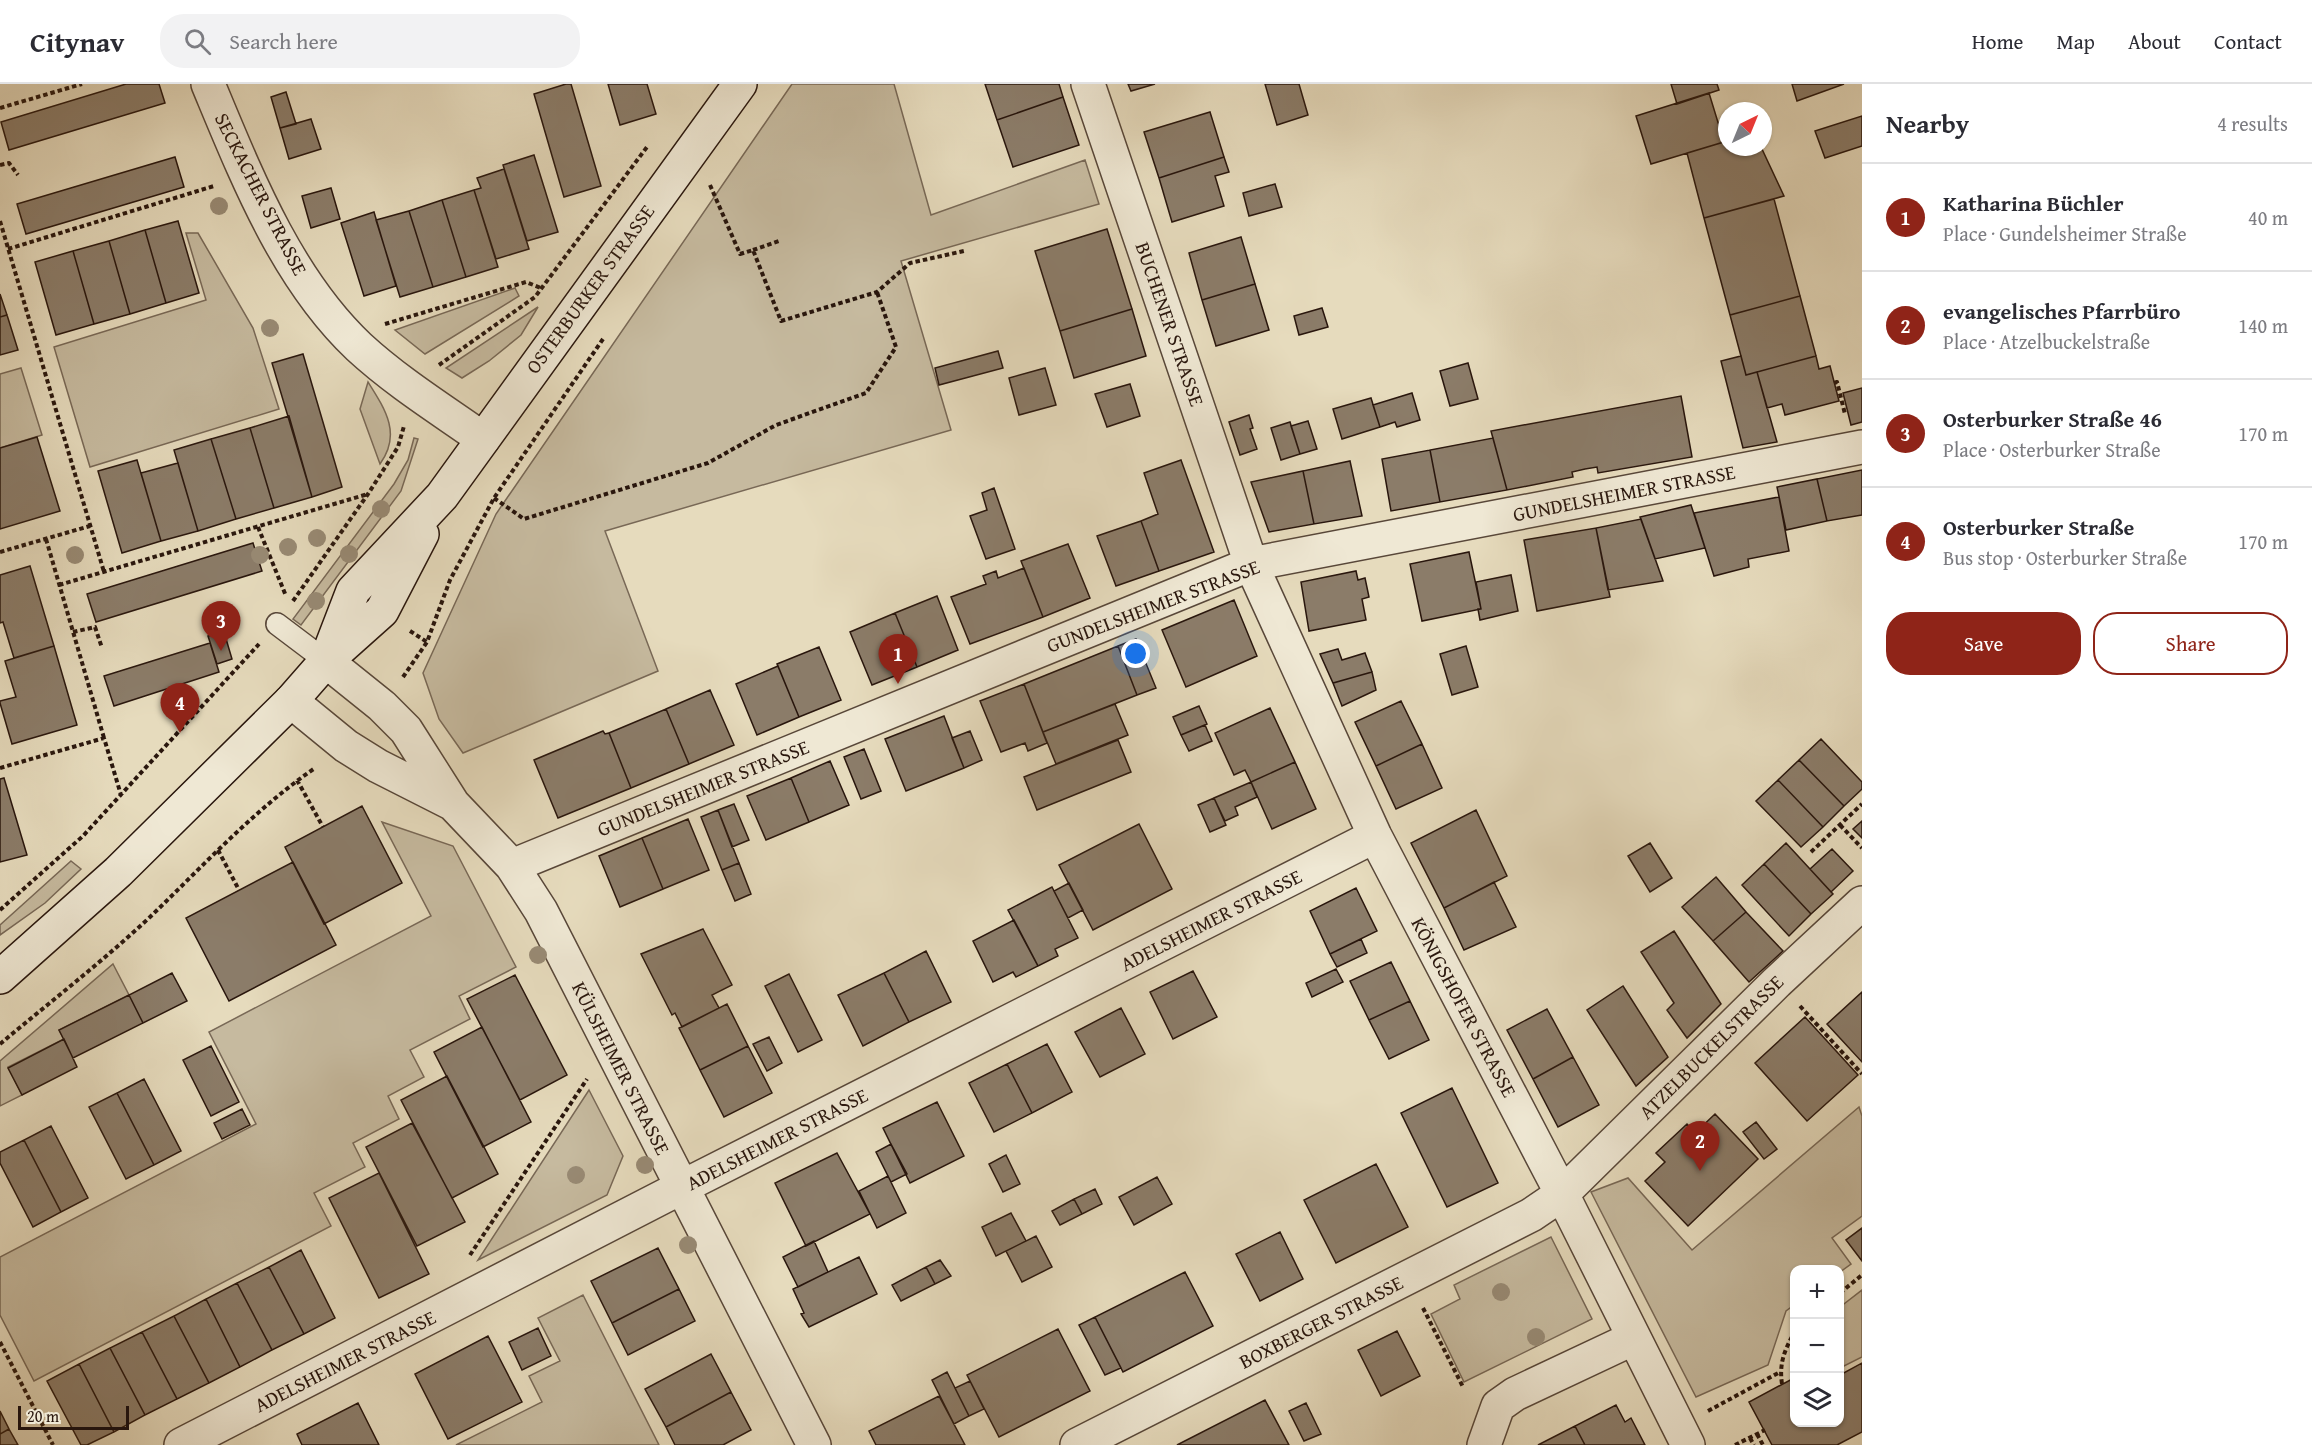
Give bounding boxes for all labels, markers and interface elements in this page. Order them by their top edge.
search box [160,14,580,68]
text: Citynav [30,21,124,62]
icon: search [181,25,214,58]
text: Search here [229,25,338,57]
text: Home [1972,26,2023,57]
text: Map [2056,26,2095,57]
text: About [2128,26,2181,57]
text: Contact [2214,26,2282,57]
north arrow [1718,102,1772,156]
text: Nearby [1886,104,1969,143]
street label: SECKACHER STRASSE [208,108,315,280]
text: 4 results [2217,109,2288,138]
text: Katharina Büchler [1943,187,2124,219]
street label: OSTERBURKER STRASSE [518,198,661,379]
text: 1 [1900,203,1911,232]
text: 40 m [2248,203,2288,232]
text: Place · Gundelsheimer Straße [1943,219,2187,248]
street label: BUCHENER STRASSE [1129,238,1212,410]
text: evangelisches Pfarrbüro [1943,295,2180,327]
text: 2 [1900,311,1911,340]
text: 140 m [2238,311,2288,340]
text: Place · Atzelbuckelstraße [1943,327,2150,356]
text: Osterburker Straße 46 [1943,403,2162,435]
text: 3 [1900,419,1911,448]
text: 170 m [2238,419,2288,448]
text: Place · Osterburker Straße [1943,435,2161,464]
street label: GUNDELSHEIMER STRASSE [1510,457,1738,528]
text: Osterburker Straße [1943,511,2134,543]
text: 4 [1900,527,1911,556]
text: 170 m [2238,527,2288,556]
text: Bus stop · Osterburker Straße [1943,543,2187,572]
street label: GUNDELSHEIMER STRASSE [1042,551,1264,660]
pin: 3 [202,602,240,651]
button: Save [1886,612,2081,675]
button: Share [2093,612,2288,675]
pin: 1 [878,634,918,684]
your location [1121,639,1150,668]
pin: 4 [160,684,200,733]
street label: GUNDELSHEIMER STRASSE [593,732,813,843]
street label: ADELSHEIMER STRASSE [1115,861,1307,978]
street label: KÖNIGSHOFER STRASSE [1405,912,1524,1102]
street label: ATZELBUCKELSTRASSE [1632,968,1790,1126]
street label: KÜLSHEIMER STRASSE [565,976,678,1159]
street label: ADELSHEIMER STRASSE [681,1080,873,1197]
pin: 2 [1680,1122,1720,1171]
map controls [1790,1265,1844,1427]
button: + [1790,1265,1844,1319]
street label: BOXBERGER STRASSE [1234,1268,1408,1375]
street label: ADELSHEIMER STRASSE [249,1302,441,1419]
button: − [1790,1319,1844,1373]
button: layers [1790,1373,1844,1427]
scale bar [18,1403,129,1430]
text: 20 m [27,1404,59,1428]

